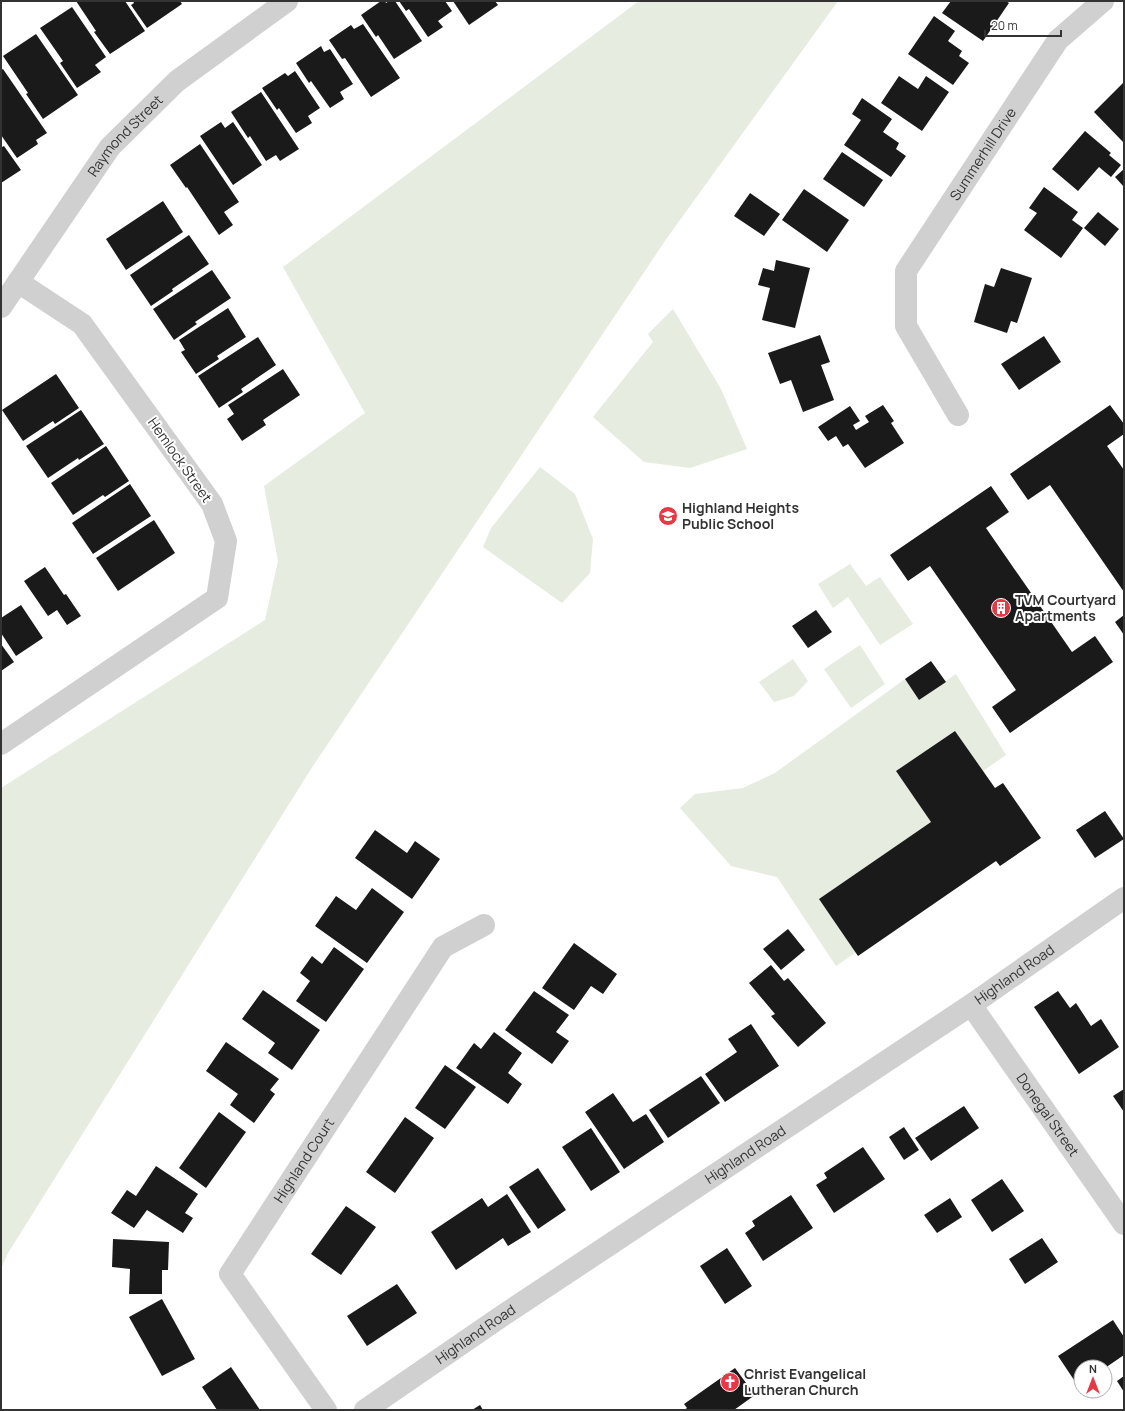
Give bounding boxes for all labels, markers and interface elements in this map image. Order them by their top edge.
scale bar [985,12,1061,38]
text: 20 m [991,17,1018,34]
street label: Raymond Street [83,90,167,180]
street label: Summerhill Drive [945,104,1020,204]
street label: Hemlock Street [144,413,217,506]
place label: Highland Heights Public School [682,498,799,533]
school or university icon: Highland Heights Public School [657,505,679,527]
place label: TVM Courtyard Apartments [1015,590,1116,625]
building icon: TVM Courtyard Apartments [990,597,1012,619]
street label: Highland Road [971,940,1058,1009]
street label: Donegal Street [1012,1069,1084,1160]
street label: Highland Court [269,1114,338,1206]
street label: Highland Road [701,1121,789,1188]
street label: Highland Road [431,1300,519,1368]
north arrow [1073,1359,1113,1399]
text: N [1089,1361,1097,1376]
place label: Christ Evangelical Lutheran Church [744,1364,866,1399]
church icon: Christ Evangelical Lutheran Church [719,1371,741,1393]

